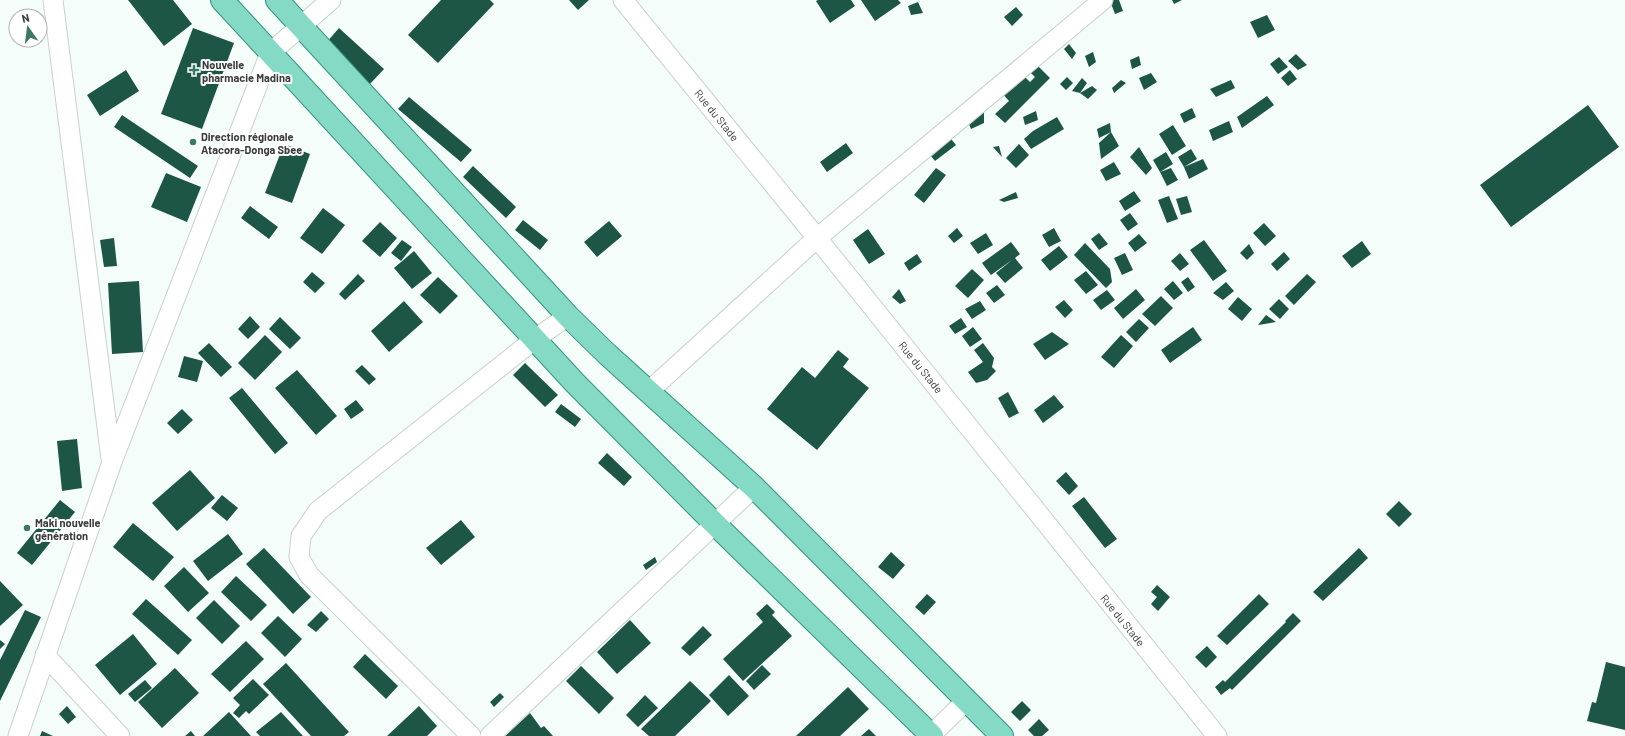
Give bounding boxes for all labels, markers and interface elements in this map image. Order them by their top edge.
north arrow [8,8,48,48]
text: N [20,11,31,25]
place label: Nouvelle pharmacie Madina [202,58,291,84]
marker: Nouvelle pharmacie Madina [189,65,199,75]
street label: Rue du Stade [692,87,742,144]
place label: Direction régionale Atacora-Donga Sbee [201,130,302,156]
marker: Direction régionale Atacora-Donga Sbee [188,137,198,147]
street label: Rue du Stade [896,339,946,396]
place label: Maki nouvelle génération [35,516,100,542]
marker: Maki nouvelle génération [22,523,32,533]
street label: Rue du Stade [1098,592,1148,649]

